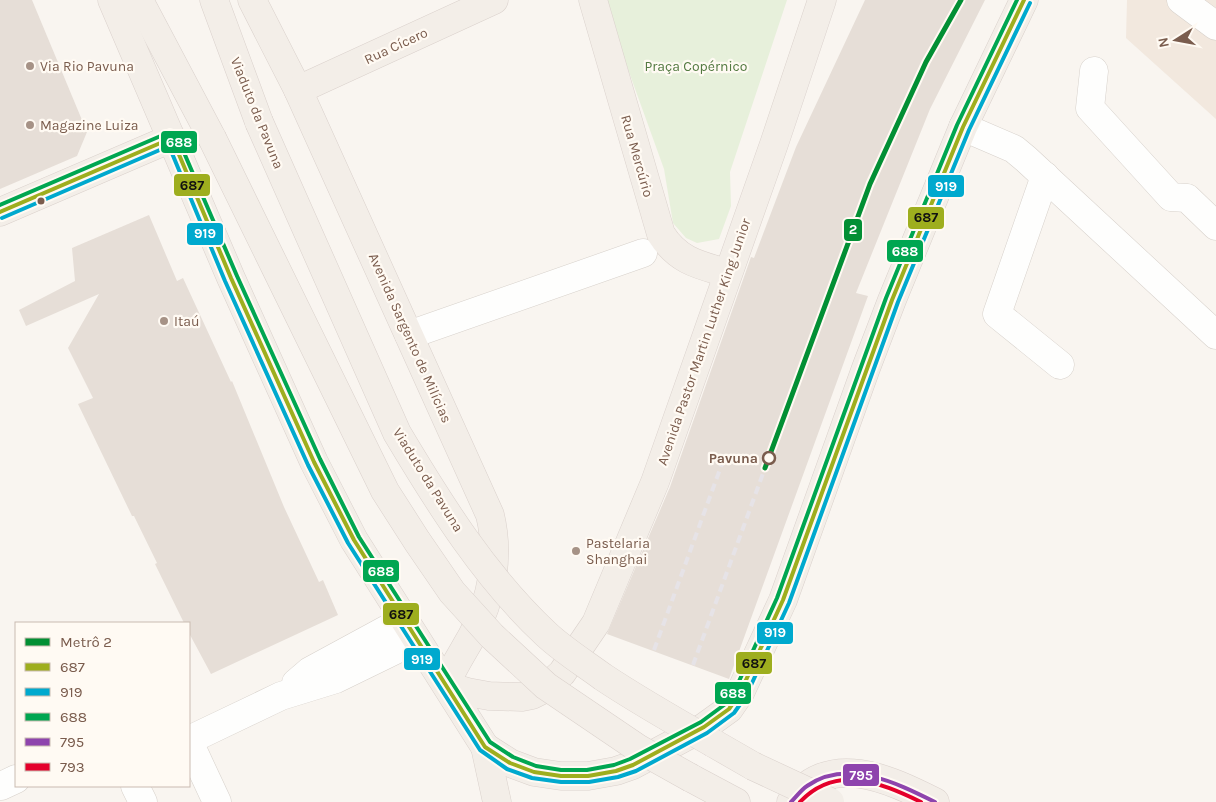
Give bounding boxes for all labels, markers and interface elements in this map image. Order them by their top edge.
north arrow [1151,15,1201,65]
street label: Rua Cícero [362,24,430,68]
text: N [1154,36,1173,49]
street label: Viaduto da Pavuna [227,55,287,171]
place label: Via Rio Pavuna [40,58,134,75]
park label: Praça Copérnico [645,58,747,75]
marker: Via Rio Pavuna [24,60,36,72]
street label: Rua Mercúrio [617,113,657,199]
place label: Magazine Luiza [40,117,139,134]
marker: Magazine Luiza [24,119,36,131]
line badge: 688 [160,130,198,154]
text: 688 [166,134,192,151]
line badge: 687 [173,173,211,197]
line badge: 919 [927,174,965,198]
text: 687 [180,177,204,194]
text: 919 [935,178,957,195]
unlabelled marker [36,196,46,206]
line badge: 687 [907,206,945,230]
text: 687 [914,209,938,226]
street label: Avenida Pastor Martin Luther King Junior [654,215,755,468]
line badge: 2 [843,218,863,242]
text: 2 [849,221,857,238]
line badge: 919 [186,222,224,246]
text: 919 [194,225,216,242]
line badge: 688 [886,239,924,263]
text: 688 [892,243,918,260]
street label: Avenida Sargento de Milícias [365,250,455,426]
place label: Itaú [174,313,199,330]
marker: Itaú [158,315,170,327]
street label: Viaduto da Pavuna [389,425,467,535]
place label: Pavuna [709,450,758,467]
marker: Pavuna [762,451,776,465]
place label: Pastelaria Shanghai [586,535,650,568]
marker: Pastelaria Shanghai [570,545,582,557]
line badge: 688 [362,559,400,583]
text: 688 [368,563,394,580]
line badge: 687 [382,602,420,626]
text: 687 [389,606,413,623]
line badge: 919 [756,621,794,645]
legend [15,622,190,787]
text: 919 [764,624,786,641]
text: Metrô 2 [60,633,112,651]
line badge: 919 [403,647,441,671]
text: 919 [411,651,433,668]
line badge: 687 [735,651,773,675]
text: 687 [742,655,766,672]
text: 687 [60,658,85,676]
line badge: 688 [714,681,752,705]
text: 919 [60,683,82,701]
text: 688 [720,685,746,702]
text: 688 [60,708,87,726]
text: 795 [60,733,84,751]
text: 793 [60,758,85,776]
line badge: 795 [842,763,880,787]
text: 795 [849,767,873,784]

